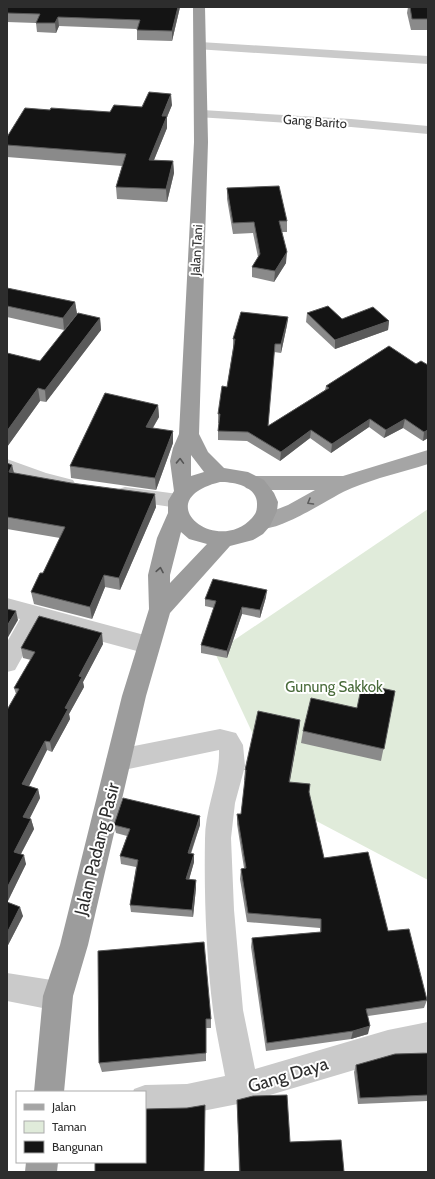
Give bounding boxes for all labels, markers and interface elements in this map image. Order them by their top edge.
street label: Gang Barito [283,111,347,131]
street label: Jalan Tani [187,224,205,277]
one-way arrow [176,458,184,464]
one-way arrow [307,498,314,505]
one-way arrow [155,567,164,573]
park label: Gunung Sakkok [285,678,383,696]
street label: Jalan Padang Pasir [70,780,124,919]
street label: Gang Daya [245,1052,331,1098]
legend [16,1091,146,1163]
text: Jalan [51,1099,76,1114]
text: Taman [52,1119,87,1134]
text: Bangunan [52,1139,103,1154]

